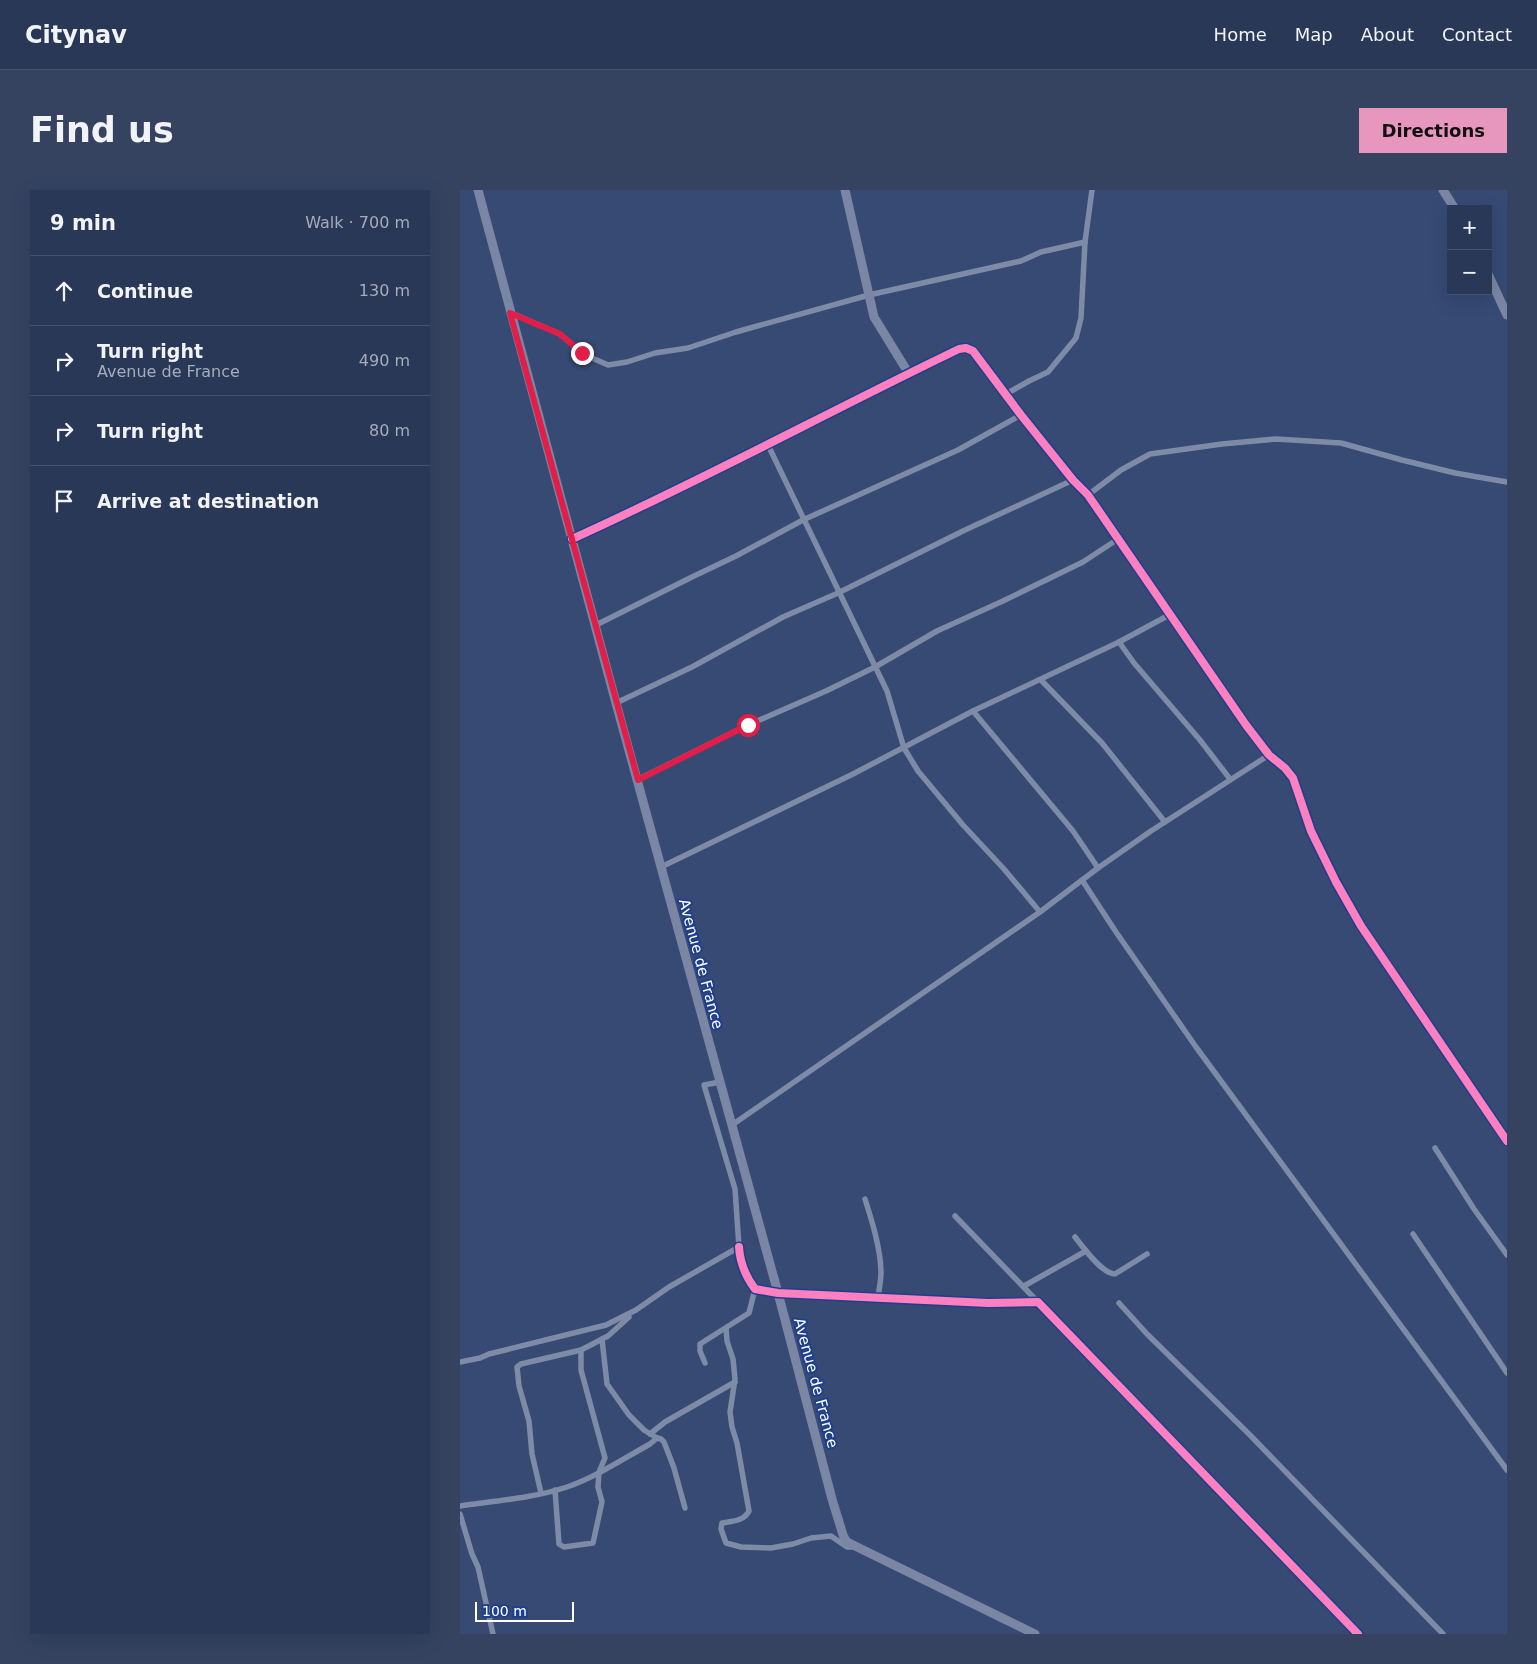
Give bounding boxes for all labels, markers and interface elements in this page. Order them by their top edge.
text: Citynav [25,21,127,49]
text: Home [1214,24,1267,45]
text: Map [1295,24,1333,45]
text: About [1361,24,1414,45]
text: Contact [1442,24,1512,45]
button: Directions [1359,108,1507,153]
text: Find us [30,110,174,150]
map controls [1447,205,1492,295]
button: + [1447,205,1492,250]
text: 9 min [50,211,116,235]
text: Walk · 700 m [305,213,410,232]
button: − [1447,250,1492,295]
icon: ahead [50,277,78,305]
text: Continue [97,280,193,302]
text: 130 m [359,281,410,300]
text: Turn right [97,340,203,362]
route end [571,342,594,365]
icon: right [50,347,78,375]
text: 490 m [359,351,410,370]
text: Avenue de France [97,362,240,381]
icon: right [50,417,78,445]
text: Turn right [97,420,203,442]
text: 80 m [369,421,410,440]
icon: arrive [50,487,78,515]
text: Arrive at destination [97,490,319,512]
route start [737,714,760,737]
street label: Avenue de France [675,897,727,1031]
street label: Avenue de France [790,1316,842,1450]
scale bar [475,1599,574,1622]
text: 100 m [482,1603,527,1619]

